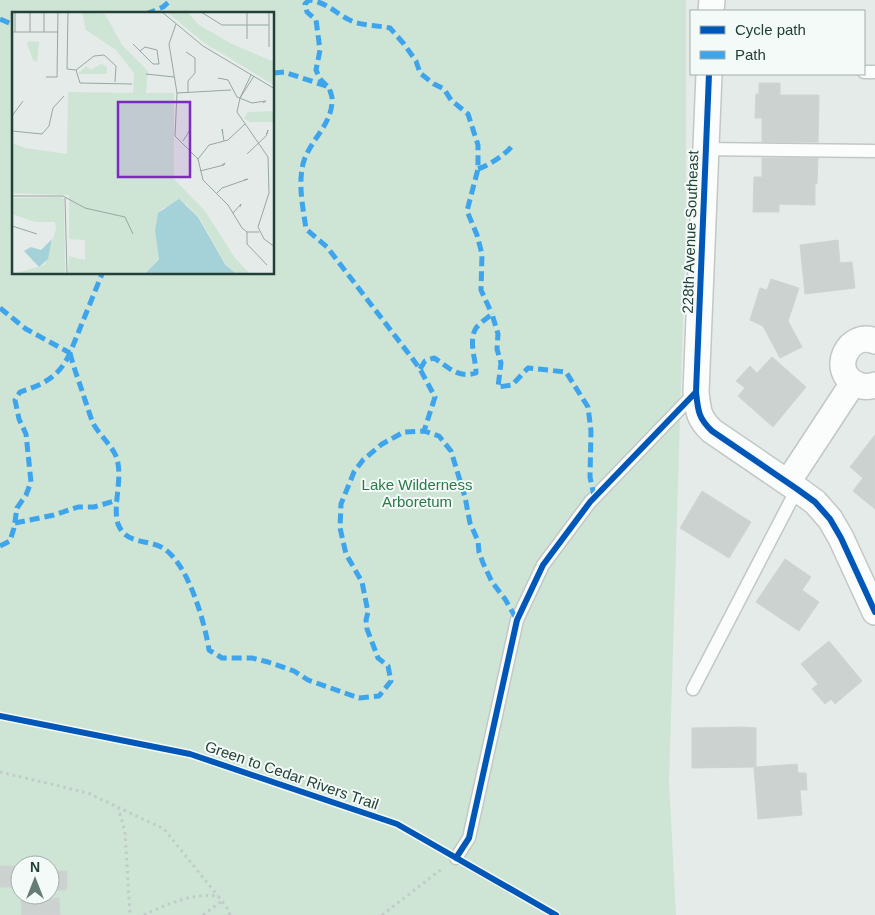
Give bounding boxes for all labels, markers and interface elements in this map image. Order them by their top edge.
legend [690,10,865,75]
inset map [12,12,275,275]
text: Cycle path [735,21,806,38]
text: Path [735,46,766,63]
street label: 228th Avenue Southeast [679,149,701,314]
park label: Lake Wilderness Arboretum [362,476,472,510]
street label: Green to Cedar Rivers Trail [203,737,381,813]
north arrow [10,855,60,905]
text: N [30,859,40,875]

